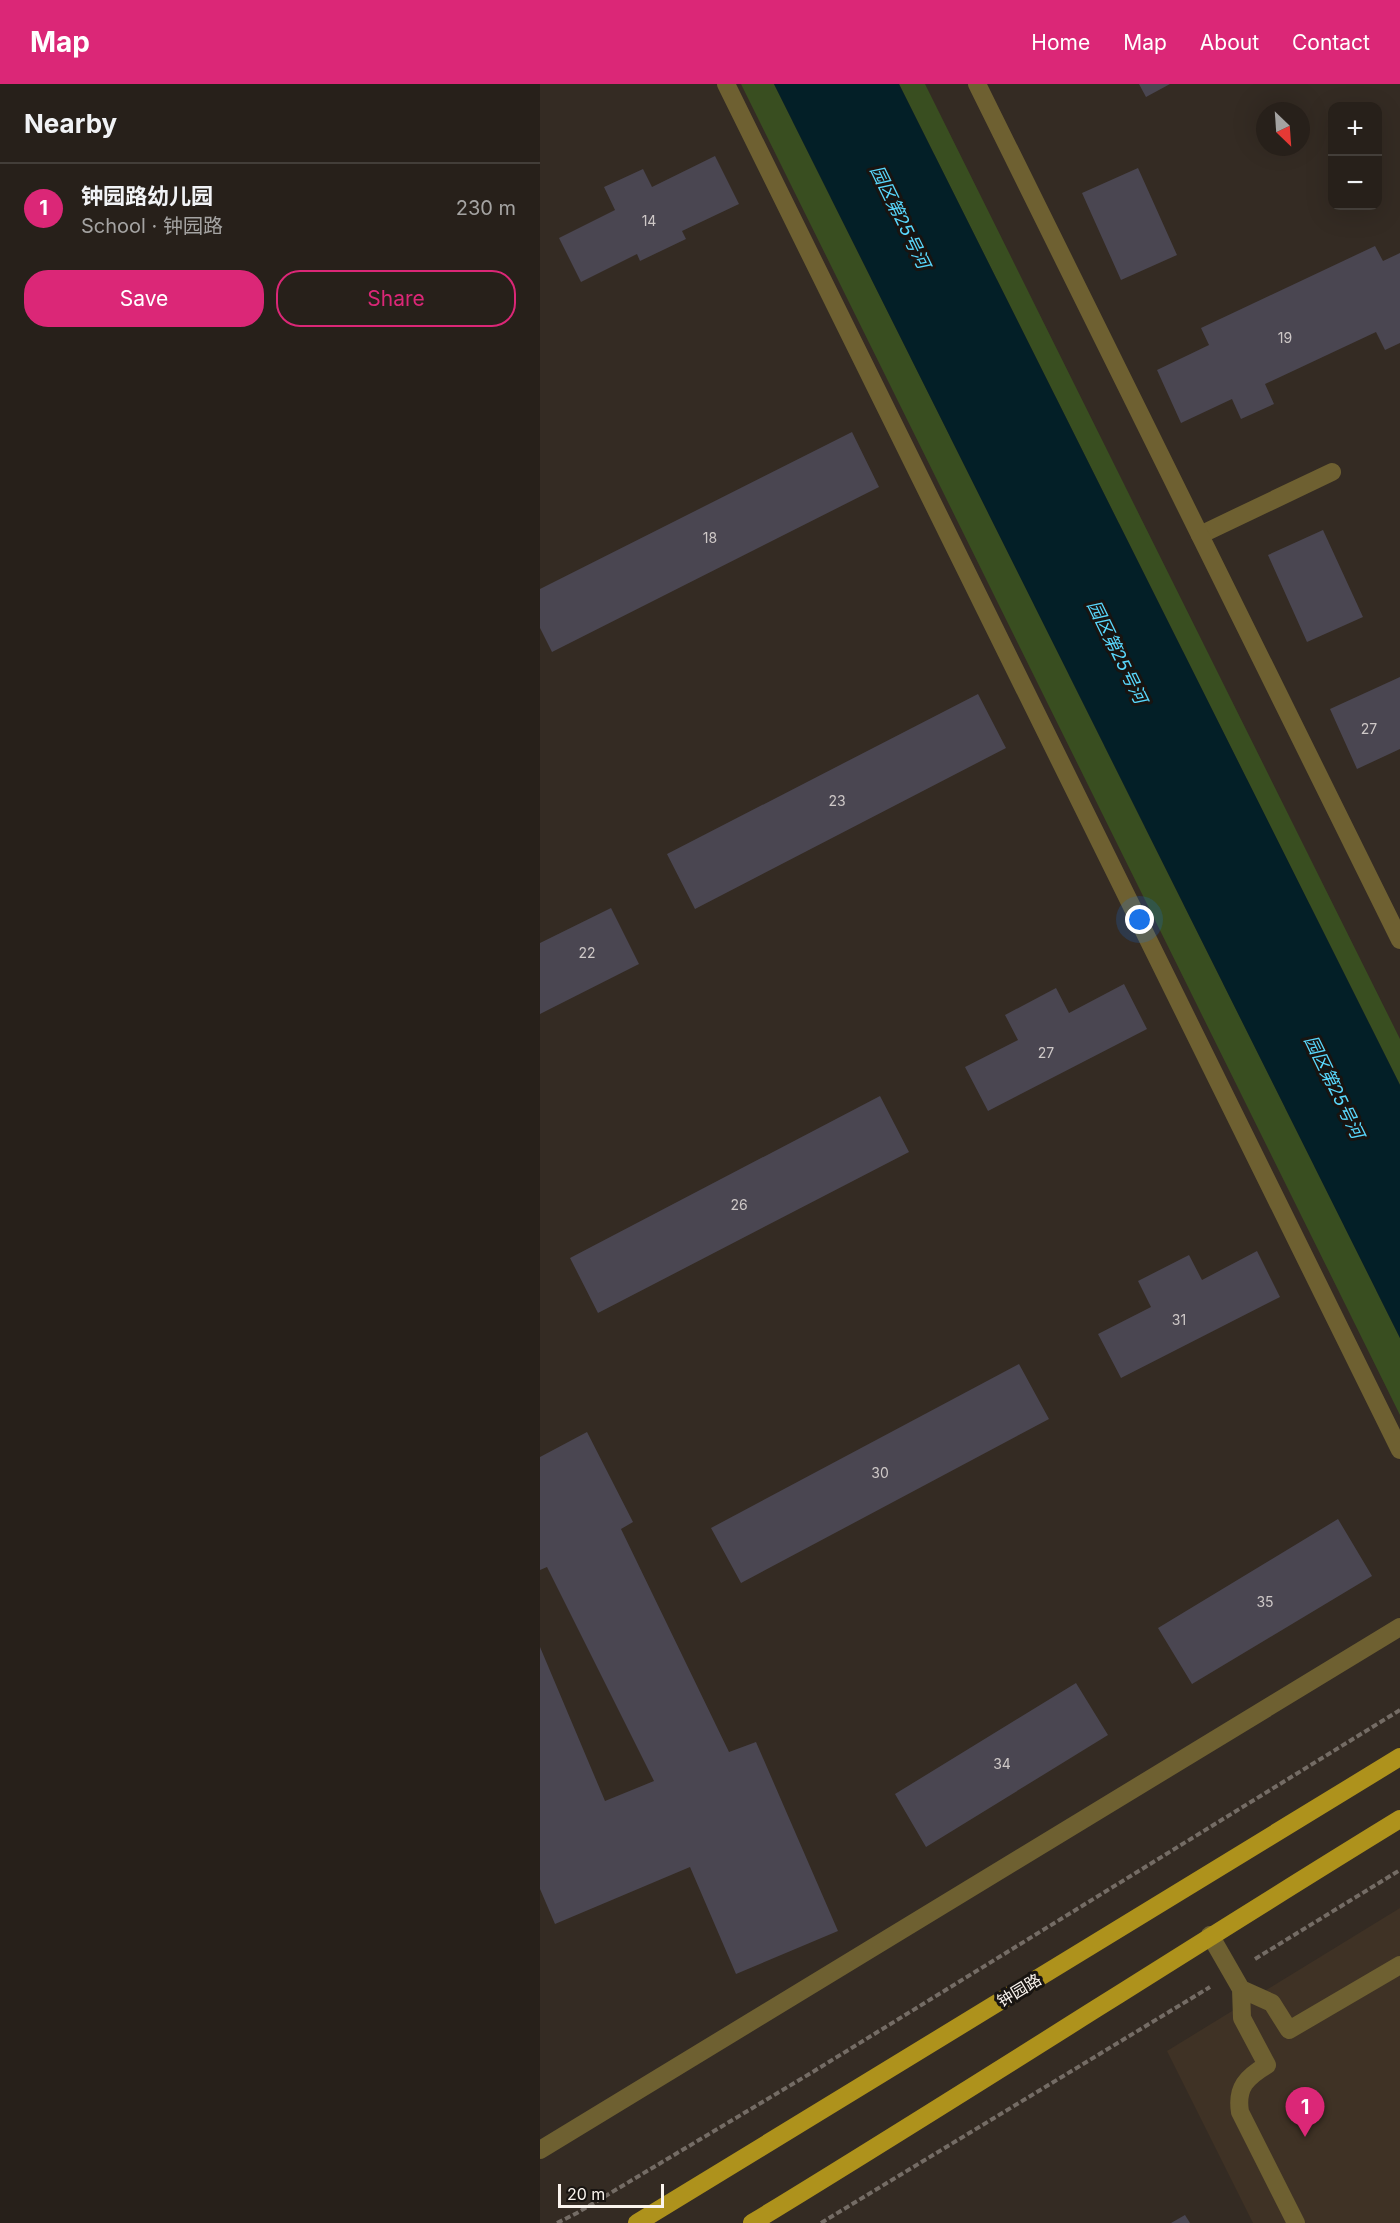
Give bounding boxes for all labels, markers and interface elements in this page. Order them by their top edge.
text: Map [30,25,90,59]
text: Home [1031,30,1090,55]
text: Map [1123,30,1167,55]
text: About [1200,30,1259,55]
text: Contact [1292,30,1370,55]
north arrow [1256,102,1310,156]
map controls [1328,102,1382,210]
button: + [1328,102,1382,156]
text: Nearby [24,108,117,139]
button: − [1328,156,1382,210]
water label: 园区第25号河 [866,162,936,274]
text: 钟园路幼儿园 [81,183,213,209]
text: 1 [39,196,48,220]
text: 230 m [456,196,516,220]
house number: 14 [642,212,656,229]
text: School · 钟园路 [81,214,223,238]
button: Save [24,270,264,327]
button: Share [276,270,516,327]
house number: 19 [1278,329,1292,346]
house number: 18 [703,529,717,546]
water label: 园区第25号河 [1083,597,1153,709]
house number: 27 [1361,720,1377,737]
house number: 23 [828,792,846,809]
your location [1125,905,1154,934]
house number: 22 [578,944,596,961]
water label: 园区第25号河 [1300,1032,1370,1144]
house number: 27 [1038,1044,1054,1061]
house number: 26 [730,1196,748,1213]
house number: 31 [1172,1311,1186,1328]
house number: 30 [871,1464,889,1481]
house number: 35 [1256,1593,1274,1610]
house number: 34 [993,1755,1011,1772]
street label: 钟园路 [993,1969,1045,2011]
pin: 1 [1286,2088,1324,2137]
scale bar [558,2181,664,2208]
text: 20 m [567,2184,605,2204]

